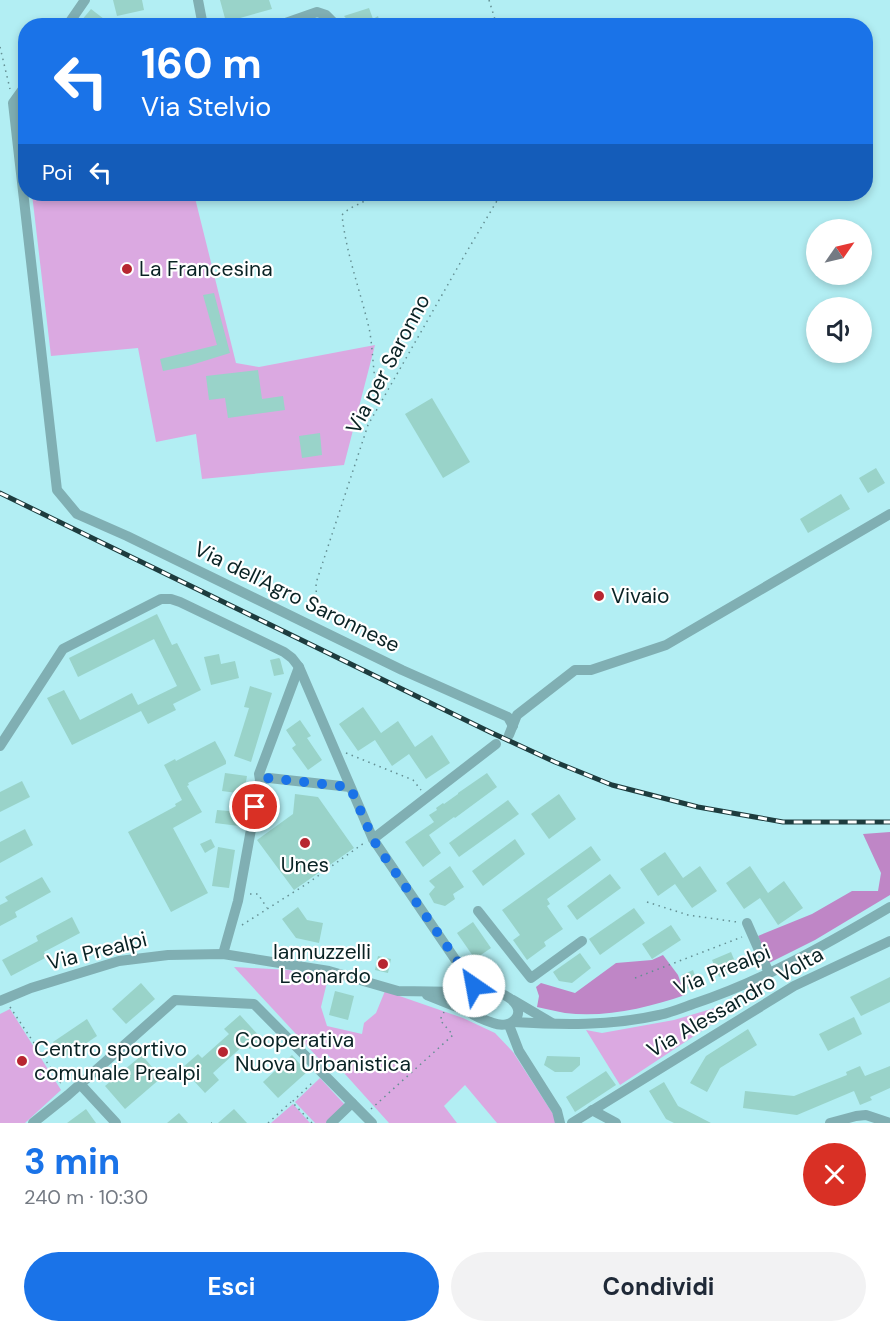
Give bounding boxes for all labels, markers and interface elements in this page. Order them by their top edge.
text: 160 m [141,36,262,91]
icon: left [42,42,120,120]
text: Via Stelvio [141,89,271,124]
icon: left [84,156,117,189]
text: Poi [42,158,72,187]
north arrow [806,219,872,285]
map controls [806,219,872,363]
place label: La Francesina [139,255,273,283]
marker: La Francesina [120,262,134,276]
street label: Via per Saronno [339,289,437,439]
button: sound [806,297,872,363]
street label: Via dell'Agro Saronnese [189,535,405,659]
place label: Vivaio [611,582,670,610]
marker: Vivaio [592,589,606,603]
pin [229,781,280,832]
icon: arrive [238,790,271,823]
marker: Unes [298,836,312,850]
place label: Unes [281,851,329,879]
street label: Via Prealpi [44,925,150,977]
place label: Iannuzzelli Leonardo [273,938,371,990]
street label: Via Prealpi [670,938,774,1002]
street label: Via Alessandro Volta [642,940,828,1064]
position arrow [442,954,506,1018]
marker: Iannuzzelli Leonardo [376,957,390,971]
place label: Cooperativa Nuova Urbanistica [235,1026,411,1078]
place label: Centro sportivo comunale Prealpi [34,1035,201,1087]
marker: Cooperativa Nuova Urbanistica [216,1045,230,1059]
marker: Centro sportivo comunale Prealpi [15,1054,29,1068]
text: 3 min [24,1138,120,1185]
button: close [803,1143,866,1206]
text: 240 m · 10:30 [24,1184,148,1210]
button: Esci [24,1252,439,1321]
button: Condividi [451,1252,866,1321]

